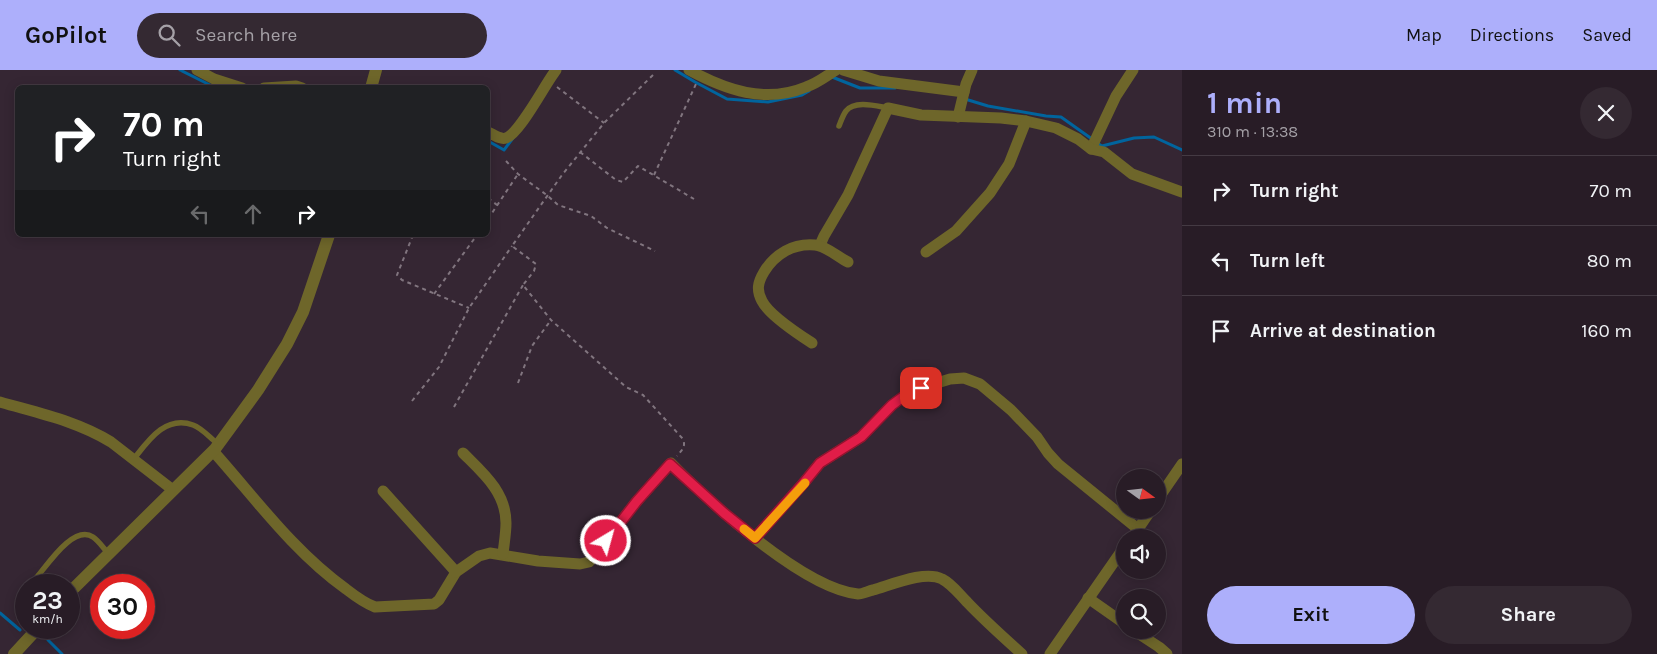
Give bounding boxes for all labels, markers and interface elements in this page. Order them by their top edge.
search box [137,13,487,58]
text: GoPilot [25,21,107,49]
icon: search [155,21,183,49]
text: Search here [195,24,297,46]
text: Map [1406,24,1442,46]
text: Directions [1470,24,1554,46]
text: Saved [1582,24,1632,46]
text: 1 min [1207,85,1282,121]
button: close [1580,87,1632,139]
text: 70 m [123,104,205,145]
icon: right [40,105,105,170]
text: 310 m · 13:38 [1207,122,1298,141]
text: Turn right [123,146,221,172]
icon: right [1207,177,1235,205]
text: Turn right [1250,180,1339,202]
text: 70 m [1590,180,1632,202]
icon: left [186,200,214,228]
icon: ahead [239,200,267,228]
icon: right [292,200,320,228]
icon: left [1207,247,1235,275]
text: Turn left [1250,250,1325,272]
text: 80 m [1587,250,1632,272]
icon: arrive [1207,317,1235,345]
text: Arrive at destination [1250,320,1436,342]
text: 160 m [1581,320,1632,342]
pin [900,367,942,409]
icon: arrive [907,374,935,402]
north arrow [1116,469,1166,519]
map controls [1116,469,1166,639]
position arrow [579,514,631,566]
button: sound [1116,529,1166,579]
speed limit sign: 30 [90,574,155,639]
text: 23 [32,586,63,615]
button: Exit [1207,586,1415,644]
button: Share [1425,586,1632,644]
button: search [1116,589,1166,639]
text: km/h [32,612,63,626]

